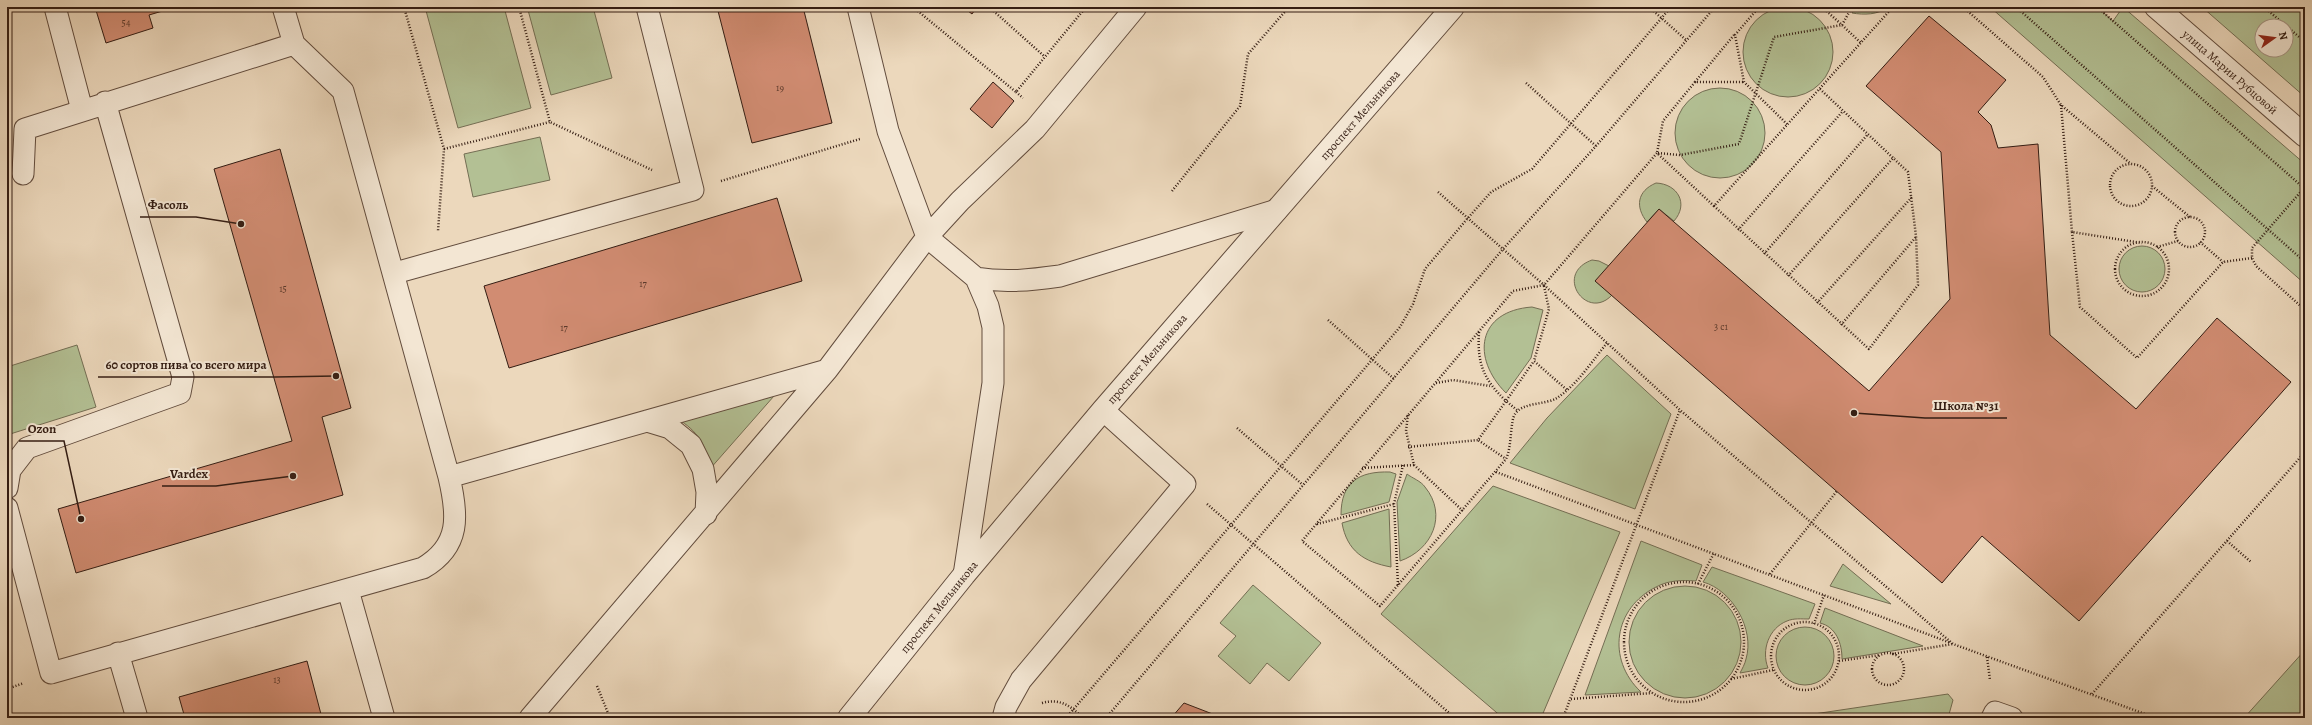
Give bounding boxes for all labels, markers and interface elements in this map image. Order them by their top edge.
house number: 54 [122,16,131,29]
north arrow [2254,18,2294,58]
street label: улица Марии Рубцовой [2178,25,2281,118]
text: N [2275,30,2291,41]
street label: проспект Мельникова [1316,66,1404,163]
house number: 19 [776,81,784,94]
callout: Фасоль [140,192,196,217]
text: Фасоль [148,196,188,213]
house number: 17 [639,277,648,290]
house number: 15 [279,282,287,295]
street label: проспект Мельникова [1103,310,1191,407]
house number: 3 с1 [1714,320,1729,333]
house number: 17 [560,321,569,334]
callout: 60 сортов пива со всего мира [98,352,275,377]
text: 60 сортов пива со всего мира [105,356,267,373]
callout: Школа №31 [1925,393,2007,418]
text: Школа №31 [1933,397,1999,414]
callout: Ozon [19,416,64,441]
text: Ozon [28,420,57,437]
callout: Vardex [162,461,216,486]
text: Vardex [169,465,209,482]
street label: проспект Мельникова [897,557,982,657]
house number: 13 [273,673,281,686]

